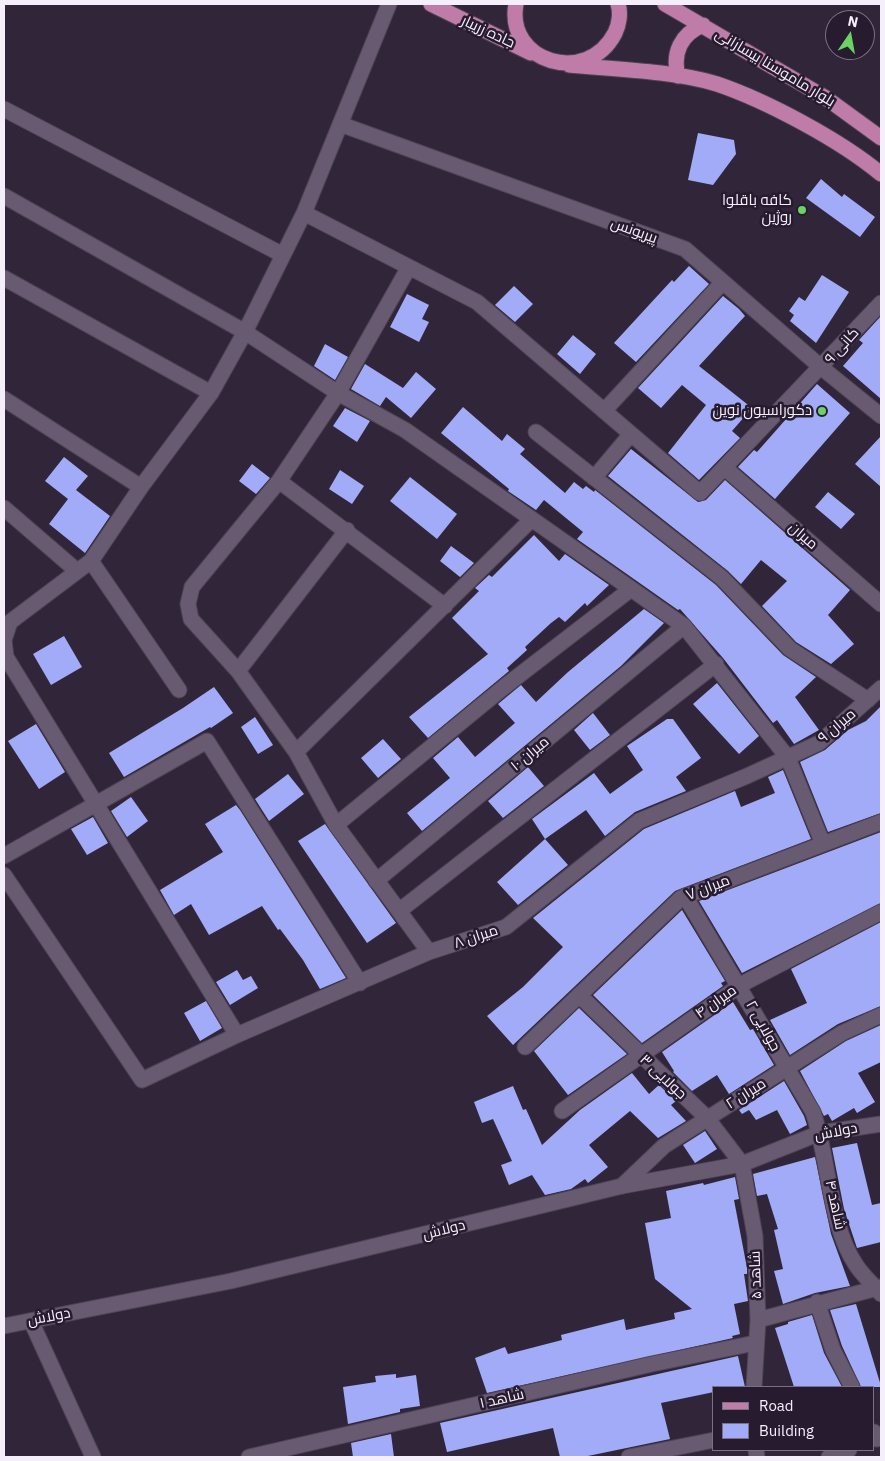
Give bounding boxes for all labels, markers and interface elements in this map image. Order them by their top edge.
north arrow [825,10,875,60]
text: N [846,11,860,31]
street label: جاده زریبار [458,12,518,52]
street label: بلوار ماموستا بیسارانی [712,25,838,111]
place label: کافه باقلوا روژین [722,192,792,227]
marker: کافه باقلوا روژین [796,204,808,216]
street label: پیریونس [608,214,660,248]
street label: کانی ۹ [821,324,863,368]
place label: دکوراسیون نوین [713,402,812,420]
marker: دکوراسیون نوین [816,405,828,417]
street label: میران [785,519,821,553]
street label: میران ۹ [814,705,860,747]
street label: میران ۱۰ [507,733,553,775]
street label: میران ۷ [684,871,732,905]
street label: میران ۸ [452,921,500,953]
street label: میران ۴ [692,981,740,1023]
street label: جولایی ۲ [742,997,784,1055]
street label: جولایی ۳ [636,1051,690,1103]
street label: میران ۲ [723,1075,769,1113]
street label: دولاش [813,1119,859,1145]
street label: شاهد ۴ [821,1179,849,1231]
street label: دولاش [421,1216,467,1244]
street label: شاهد ۵ [746,1250,766,1300]
street label: دولاش [26,1304,72,1330]
street label: شاهد ۱ [478,1385,526,1413]
legend [712,1386,875,1451]
text: Road [759,1396,794,1415]
text: Building [759,1421,814,1440]

